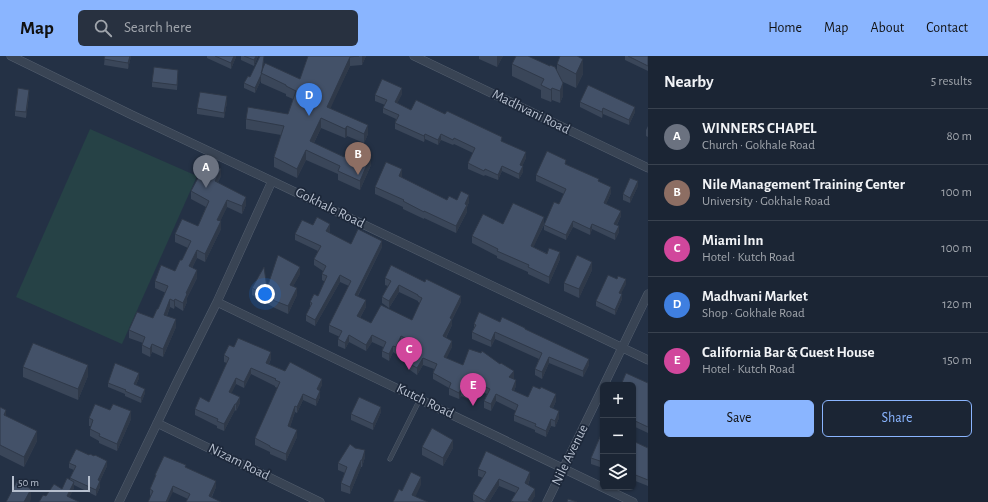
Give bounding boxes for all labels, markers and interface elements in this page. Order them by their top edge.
search box [78,10,358,46]
icon: search [92,17,114,39]
text: Map [20,19,54,38]
text: Search here [124,20,192,35]
text: Home [768,21,802,35]
text: Map [824,21,848,35]
text: About [870,21,904,35]
text: Contact [926,21,968,35]
text: Nearby [664,73,714,90]
text: 5 results [931,75,972,88]
pin: D [296,83,322,116]
street label: Madhvani Road [490,87,572,137]
text: WINNERS CHAPEL [702,121,817,136]
text: A [673,130,681,143]
text: 80 m [946,130,972,143]
text: Church · Gokhale Road [702,139,815,152]
pin: B [345,142,371,175]
pin: A [193,155,219,188]
text: Nile Management Training Center [702,177,905,192]
street label: Gokhale Road [293,185,367,231]
text: B [673,186,681,199]
text: 100 m [941,186,972,199]
text: University · Gokhale Road [702,195,830,208]
text: Miami Inn [702,233,763,248]
text: C [674,242,680,255]
text: 100 m [941,242,972,255]
text: Hotel · Kutch Road [702,251,795,264]
your location [255,284,275,304]
text: Madhvani Market [702,289,808,304]
text: D [673,298,681,311]
text: 120 m [942,298,972,311]
text: Shop · Gokhale Road [702,307,805,320]
pin: C [396,337,422,370]
text: California Bar & Guest House [702,345,875,360]
text: E [674,354,680,367]
text: 150 m [943,354,972,367]
text: Hotel · Kutch Road [702,363,795,376]
pin: E [460,373,486,406]
street label: Kutch Road [394,381,456,421]
map controls [600,382,636,490]
button: + [600,382,636,418]
button: Save [664,400,814,437]
button: Share [822,400,972,437]
button: − [600,418,636,454]
street label: Nile Avenue [549,422,591,488]
street label: Nizam Road [206,441,272,483]
button: layers [600,454,636,490]
scale bar [12,474,90,493]
text: 50 m [18,477,39,488]

